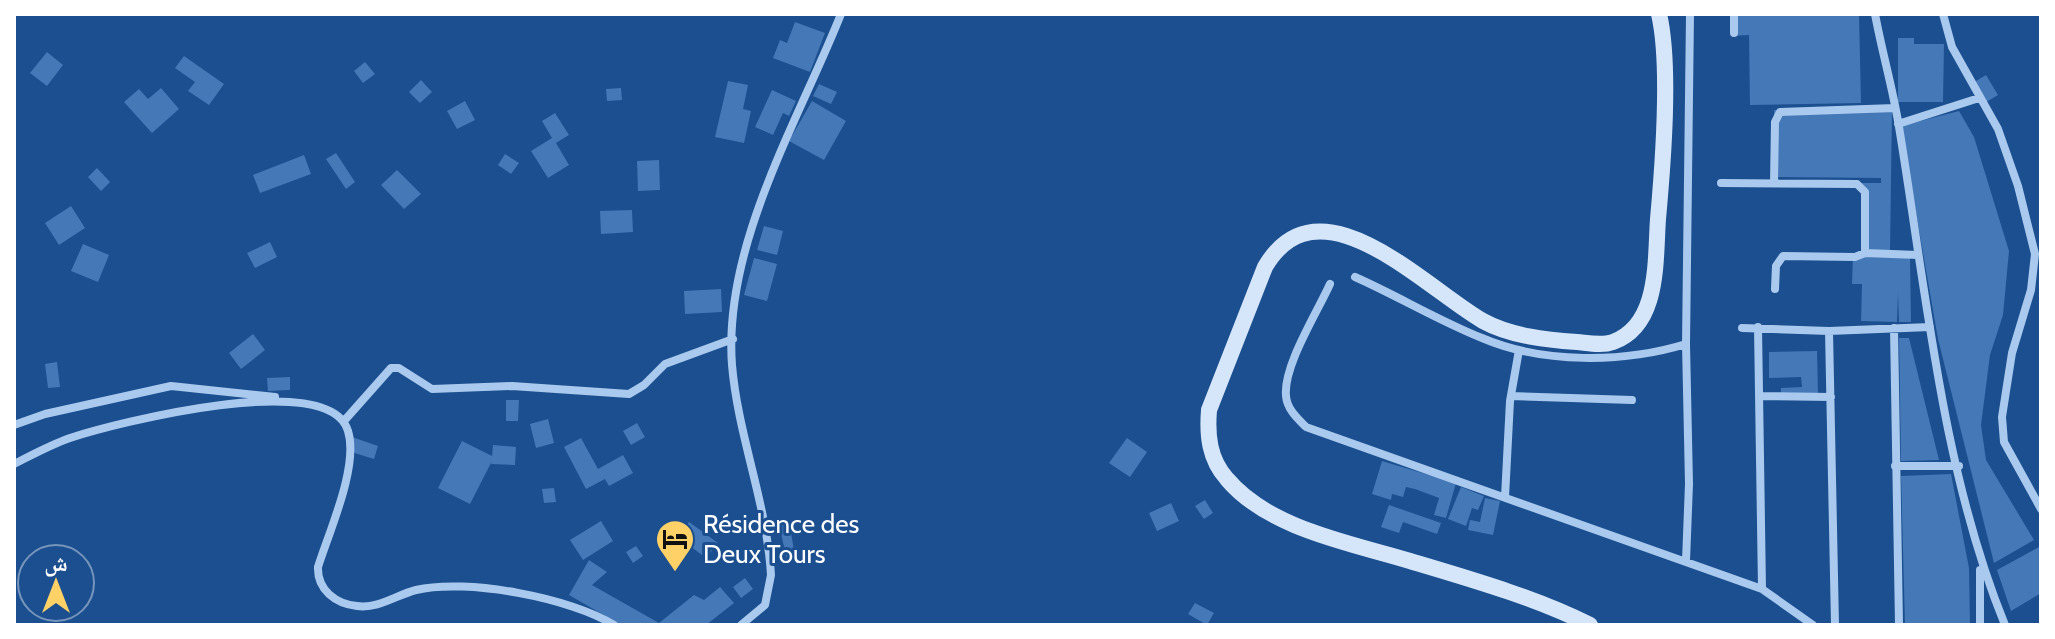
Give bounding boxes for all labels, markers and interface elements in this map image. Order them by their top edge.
place label: Résidence des Deux Tours [703,508,860,570]
hotel icon: Résidence des Deux Tours [654,518,696,573]
north arrow [16,543,96,623]
text: ش [44,550,68,577]

